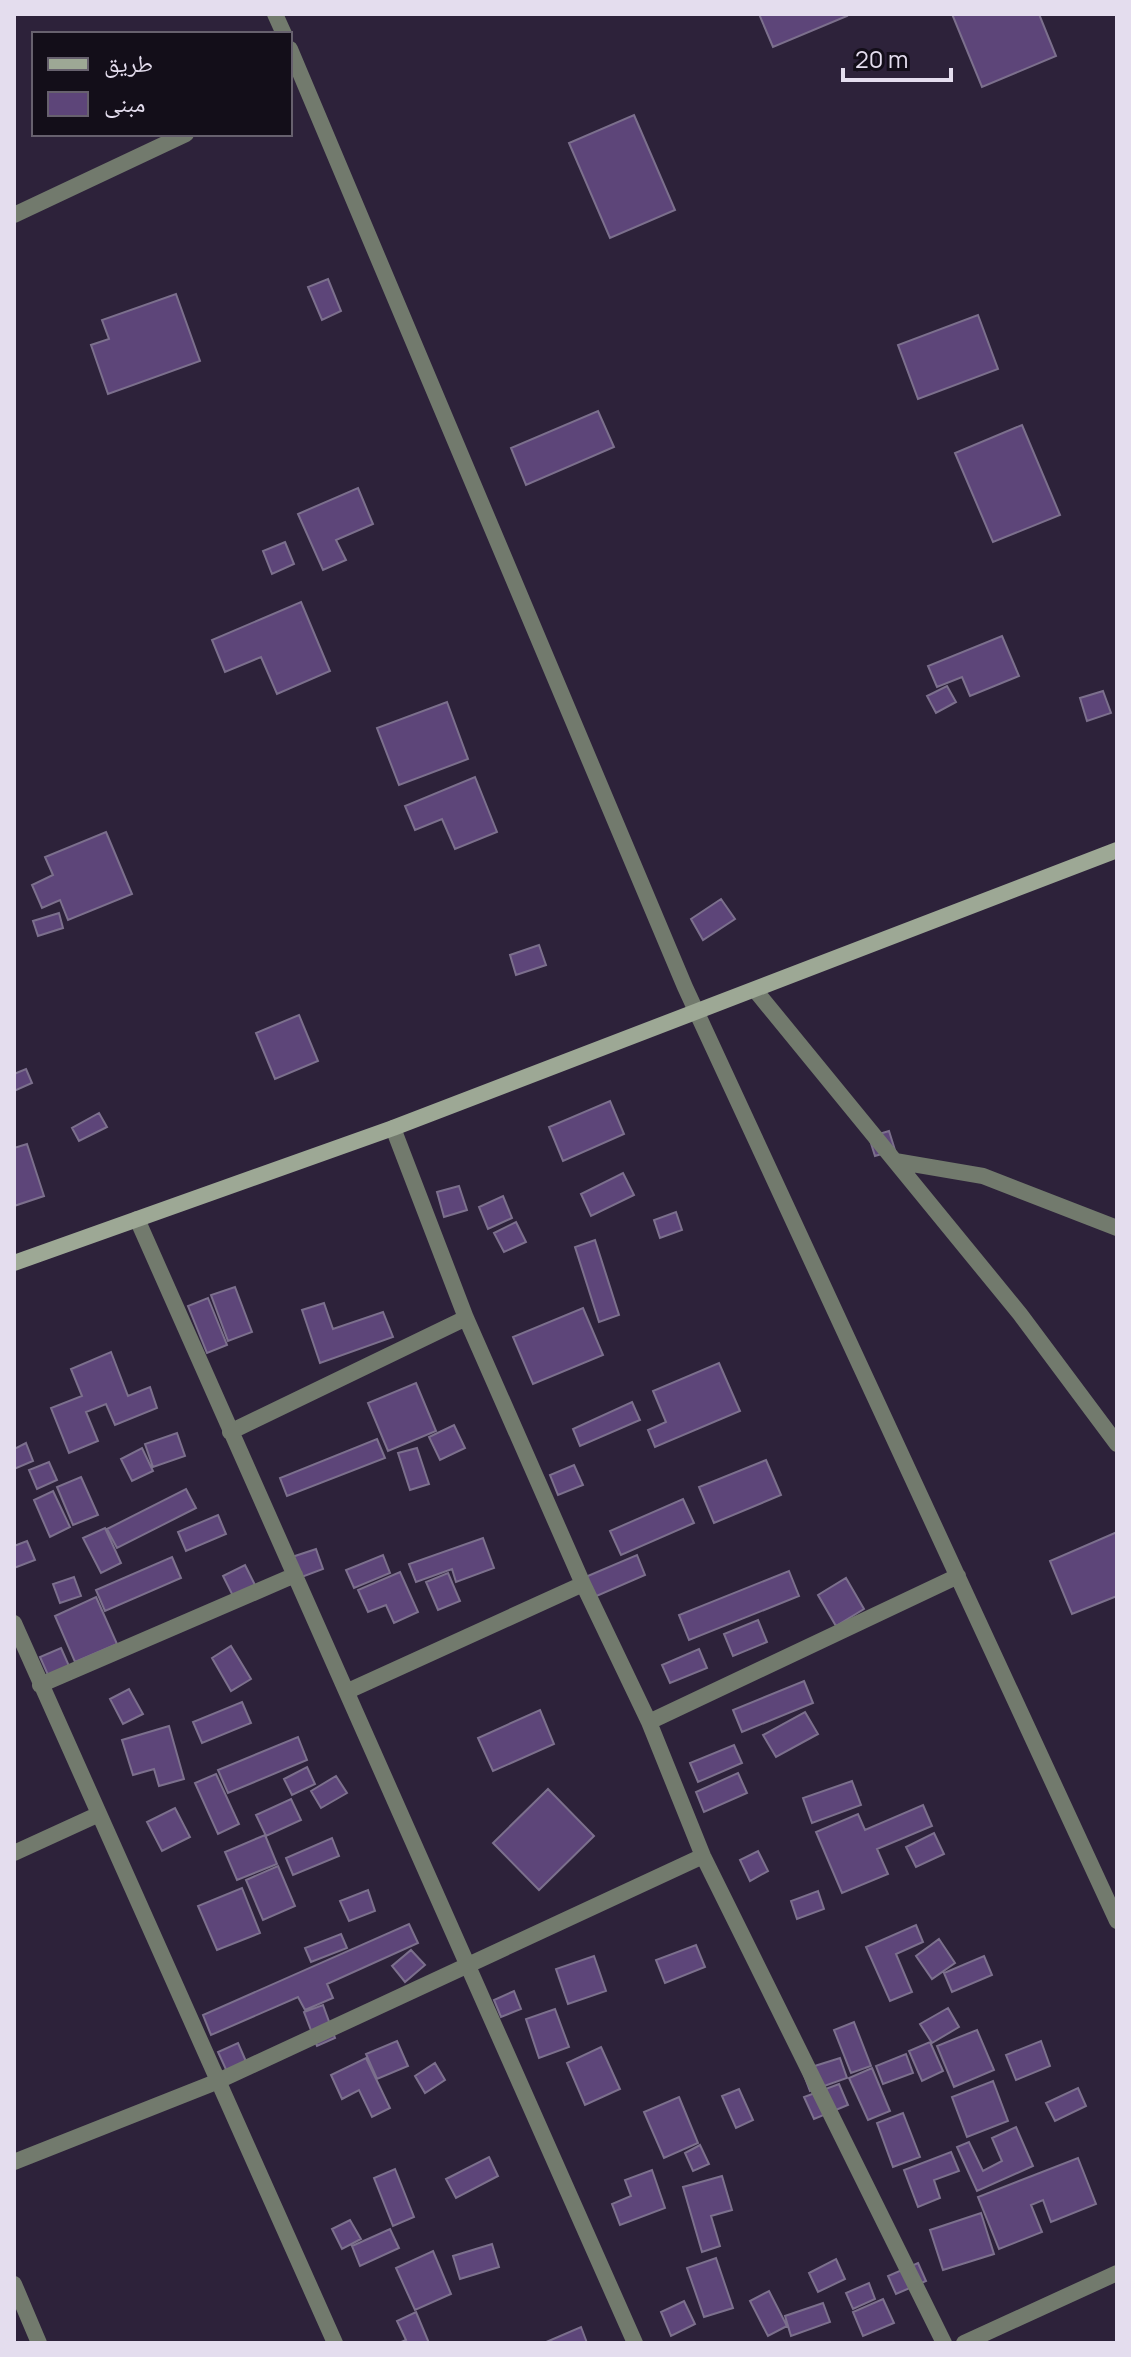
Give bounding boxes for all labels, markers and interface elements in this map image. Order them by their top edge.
legend [32,32,292,136]
scale bar [843,32,951,82]
text: 20 m [855,42,908,75]
text: طريق [104,46,153,79]
text: مبنى [104,86,145,119]

